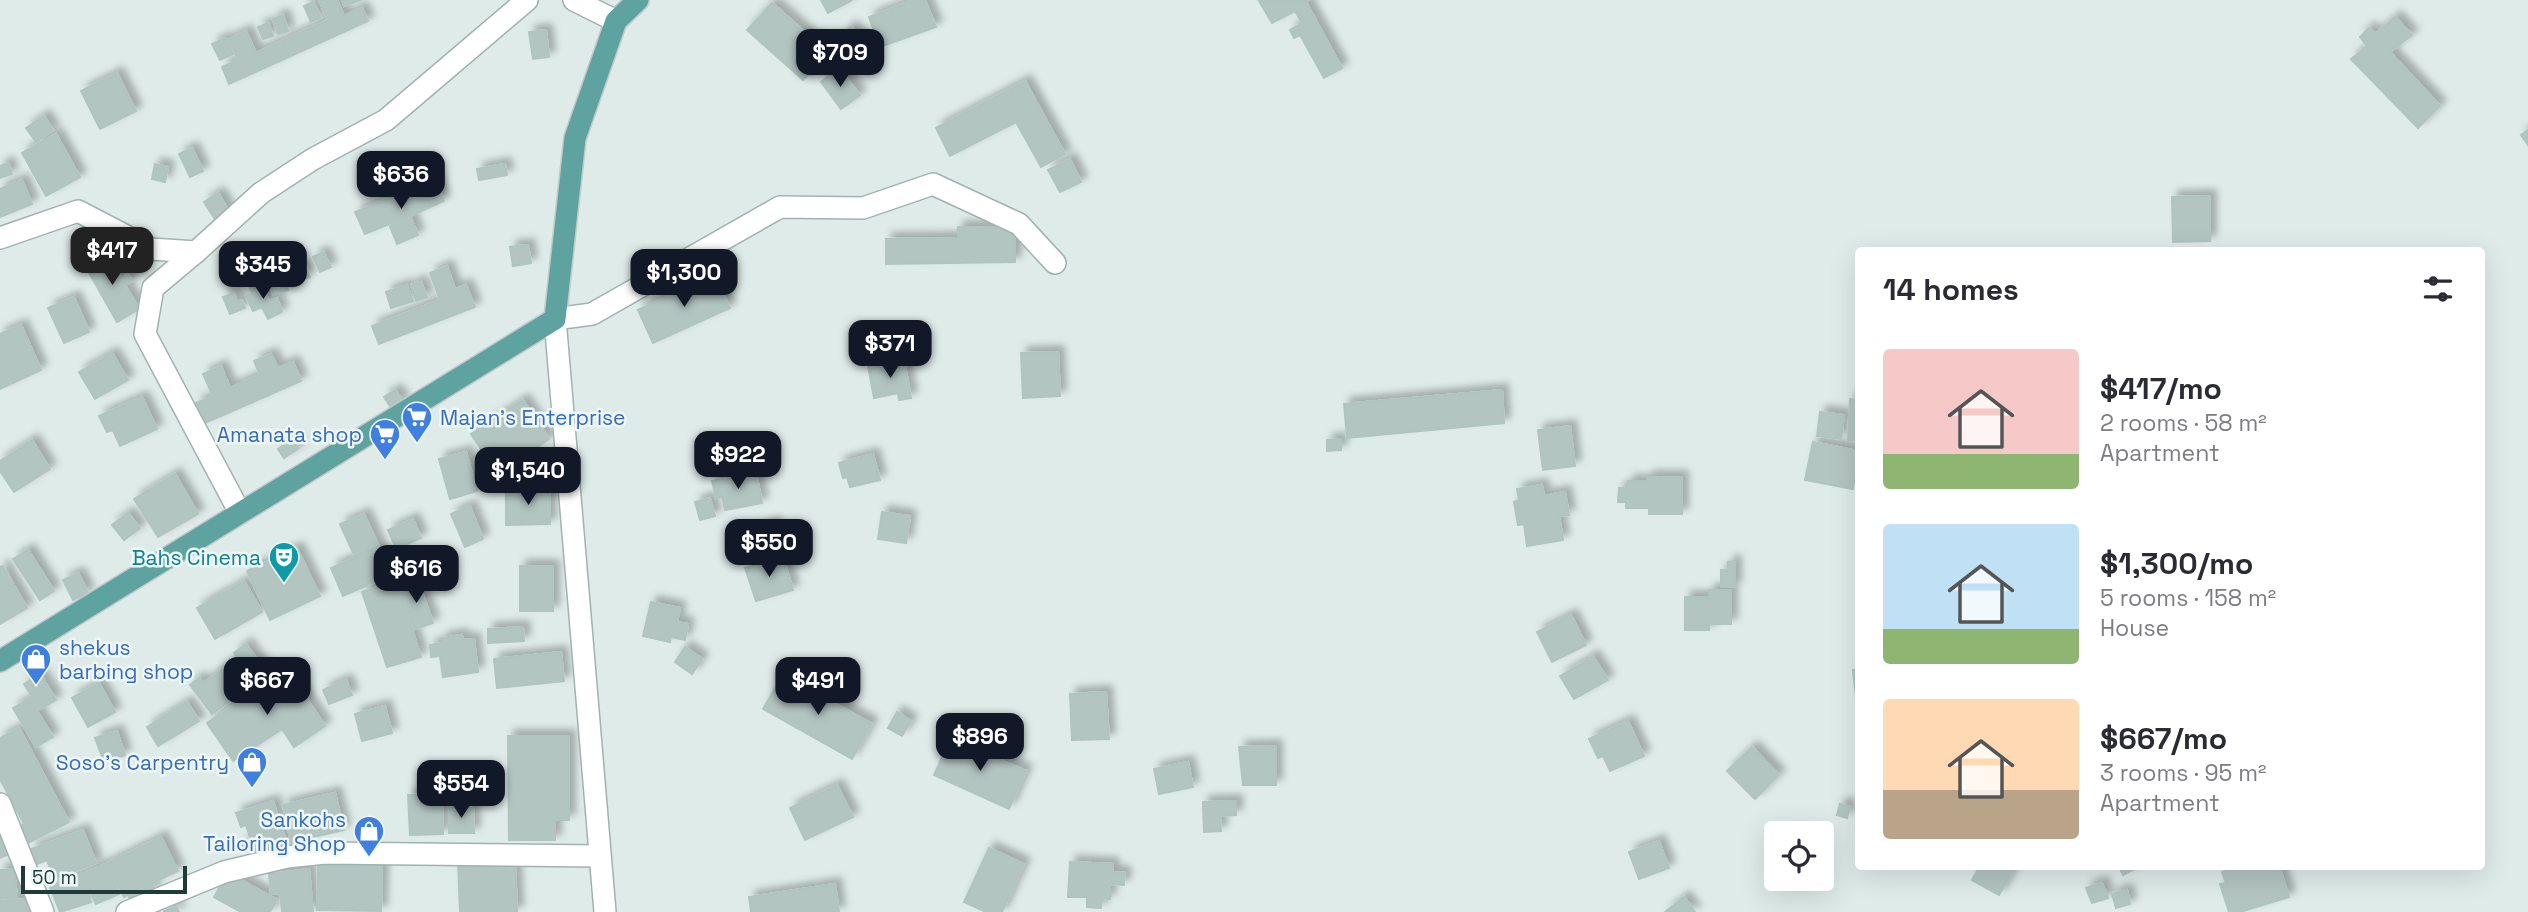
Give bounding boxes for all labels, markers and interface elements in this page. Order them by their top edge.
pin: $709 [799,29,881,89]
text: $709 [812,37,868,67]
pin: $636 [360,152,442,211]
text: $636 [373,159,429,189]
pin: $417 [71,228,153,287]
text: $417 [87,235,137,265]
pin: $345 [222,242,304,301]
text: $345 [235,249,291,279]
pin: $1,300 [627,250,741,309]
text: $1,300 [647,257,721,287]
text: 14 homes [1883,270,2019,309]
icon: filters [2419,270,2457,308]
pin: $371 [849,320,931,380]
text: $371 [865,328,915,358]
text: $417/mo [2100,369,2222,408]
icon: home [1939,377,2023,461]
supermarket icon: Majan's Enterprise [400,400,434,444]
place label: Majan's Enterprise [440,404,626,431]
text: 2 rooms · 58 m² [2100,408,2267,438]
supermarket icon: Amanata shop [368,417,402,461]
place label: Amanata shop [217,421,362,448]
pin: $922 [697,432,779,491]
text: Apartment [2100,438,2220,468]
text: $922 [710,439,766,469]
pin: $1,540 [471,448,585,507]
text: $1,540 [491,455,565,485]
pin: $550 [728,520,810,579]
text: $550 [741,527,797,557]
theatre icon: Bahs Cinema [267,540,301,584]
place label: Bahs Cinema [132,544,261,571]
text: $1,300/mo [2100,544,2253,583]
pin: $616 [375,546,457,605]
icon: home [1939,552,2023,636]
text: $616 [390,553,442,583]
text: 5 rooms · 158 m² [2100,583,2276,613]
text: House [2100,613,2169,643]
place label: shekus barbing shop [59,634,193,685]
shop icon: shekus barbing shop [19,642,53,686]
pin: $667 [226,658,308,717]
pin: $491 [777,658,859,717]
text: $667 [240,665,294,695]
text: $491 [791,665,845,695]
pin: $896 [939,714,1021,773]
text: $667/mo [2100,719,2227,758]
text: $896 [952,721,1008,751]
icon: home [1939,727,2023,811]
shop icon: Soso's Carpentry [235,745,269,789]
place label: Soso's Carpentry [56,749,229,776]
text: 3 rooms · 95 m² [2100,758,2266,788]
pin: $554 [420,760,502,820]
text: $554 [433,768,489,798]
text: Apartment [2100,788,2220,818]
place label: Sankohs Tailoring Shop [203,806,346,857]
shop icon: Sankohs Tailoring Shop [352,814,386,858]
map controls [1764,821,1834,891]
button: locate [1764,821,1834,891]
scale bar [21,863,187,895]
text: 50 m [32,865,77,890]

